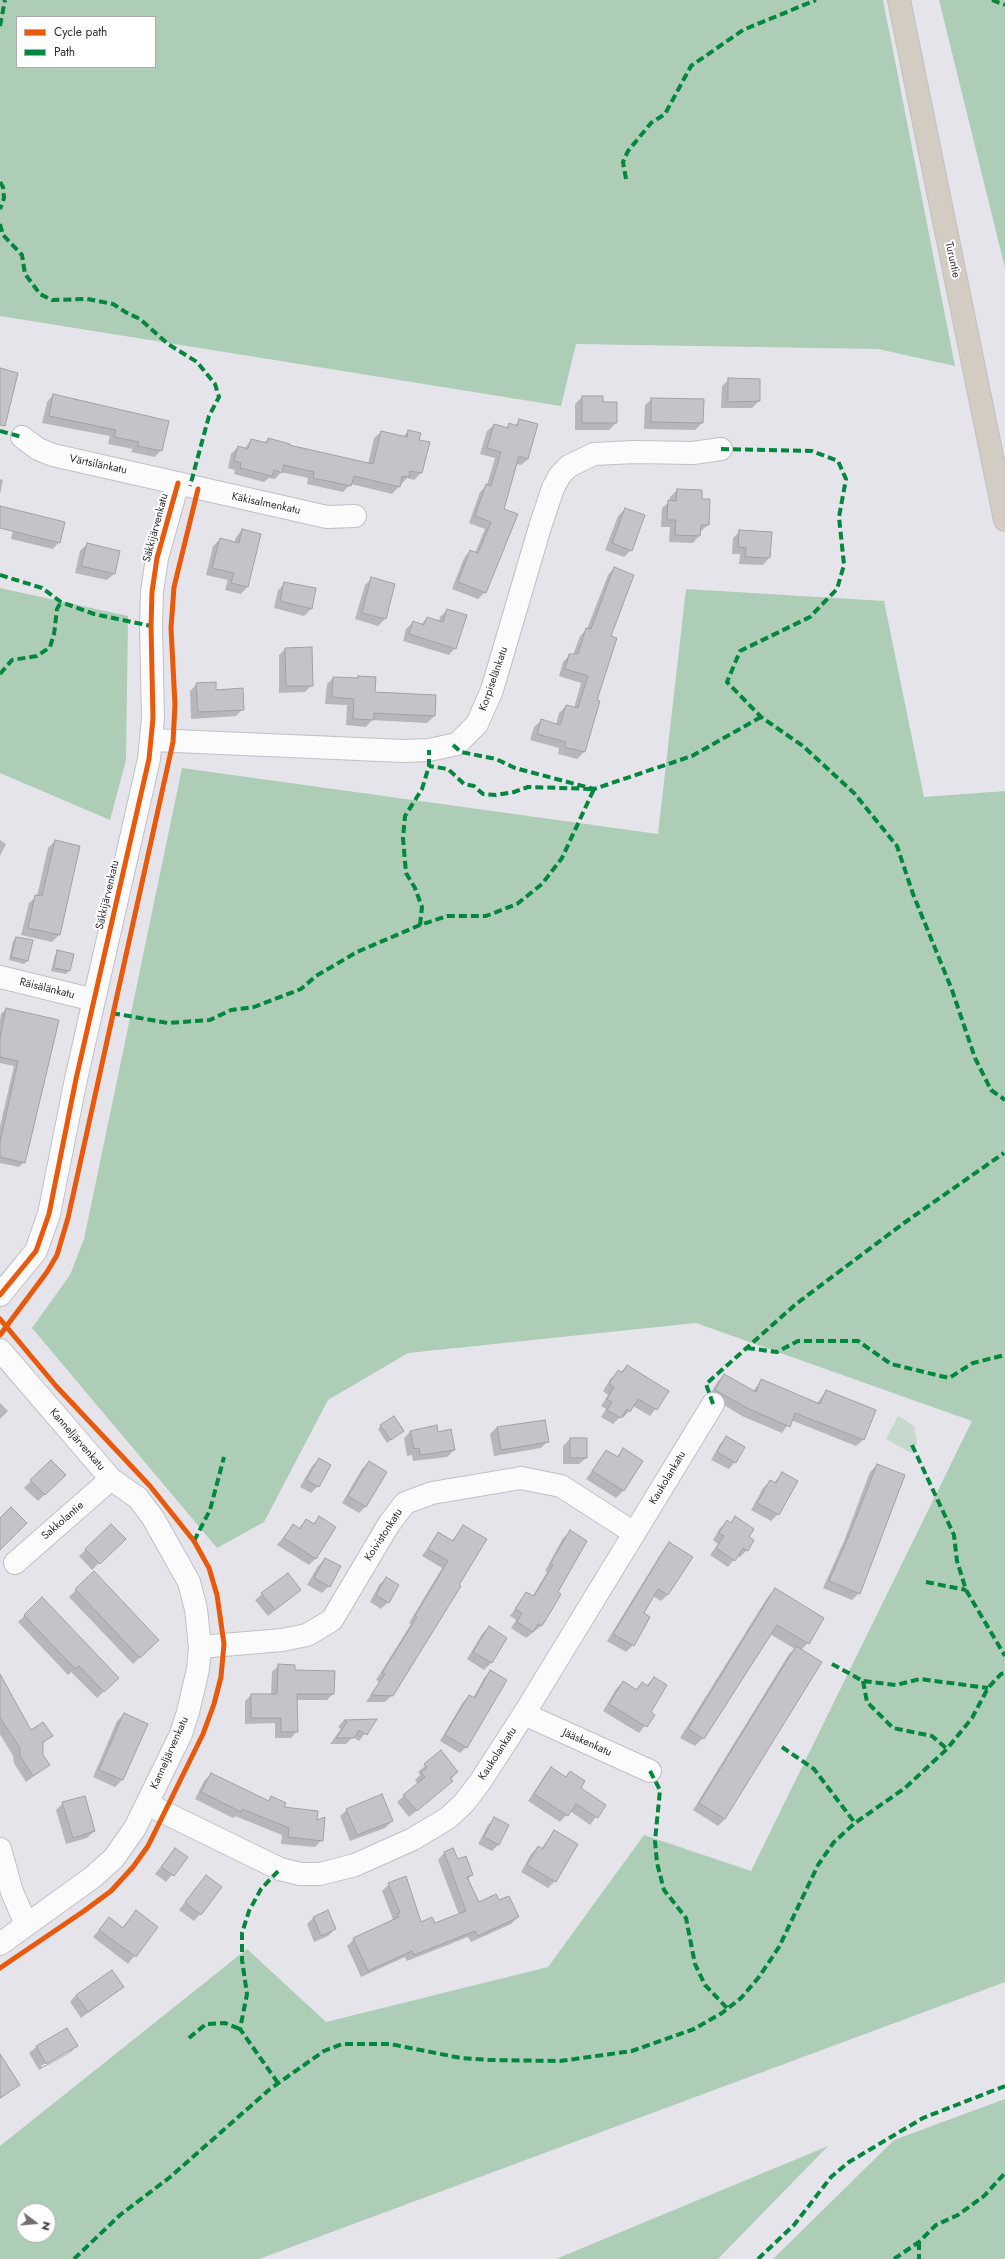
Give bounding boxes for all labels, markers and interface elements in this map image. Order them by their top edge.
legend [16,16,156,68]
text: Cycle path [54,23,107,41]
text: Path [54,43,75,61]
street label: Turuntie [942,241,962,279]
street label: Värtsilänkatu [68,452,128,478]
street label: Käkisalmenkatu [230,490,302,518]
street label: Säkkijärvenkatu [140,492,172,564]
street label: Korpiselänkatu [477,645,511,713]
street label: Säkkijärvenkatu [94,859,122,931]
street label: Räisälänkatu [18,976,76,1002]
street label: Kanneljärvenkatu [46,1406,108,1474]
street label: Kaukolankatu [647,1449,689,1507]
street label: Sakkolantie [39,1499,87,1543]
street label: Koivistonkatu [362,1506,406,1564]
street label: Kanneljärvenkatu [148,1715,192,1791]
street label: Kaukolankatu [476,1725,520,1783]
street label: Jääskenkatu [560,1726,614,1760]
north arrow [16,2203,56,2243]
text: N [38,2220,55,2232]

